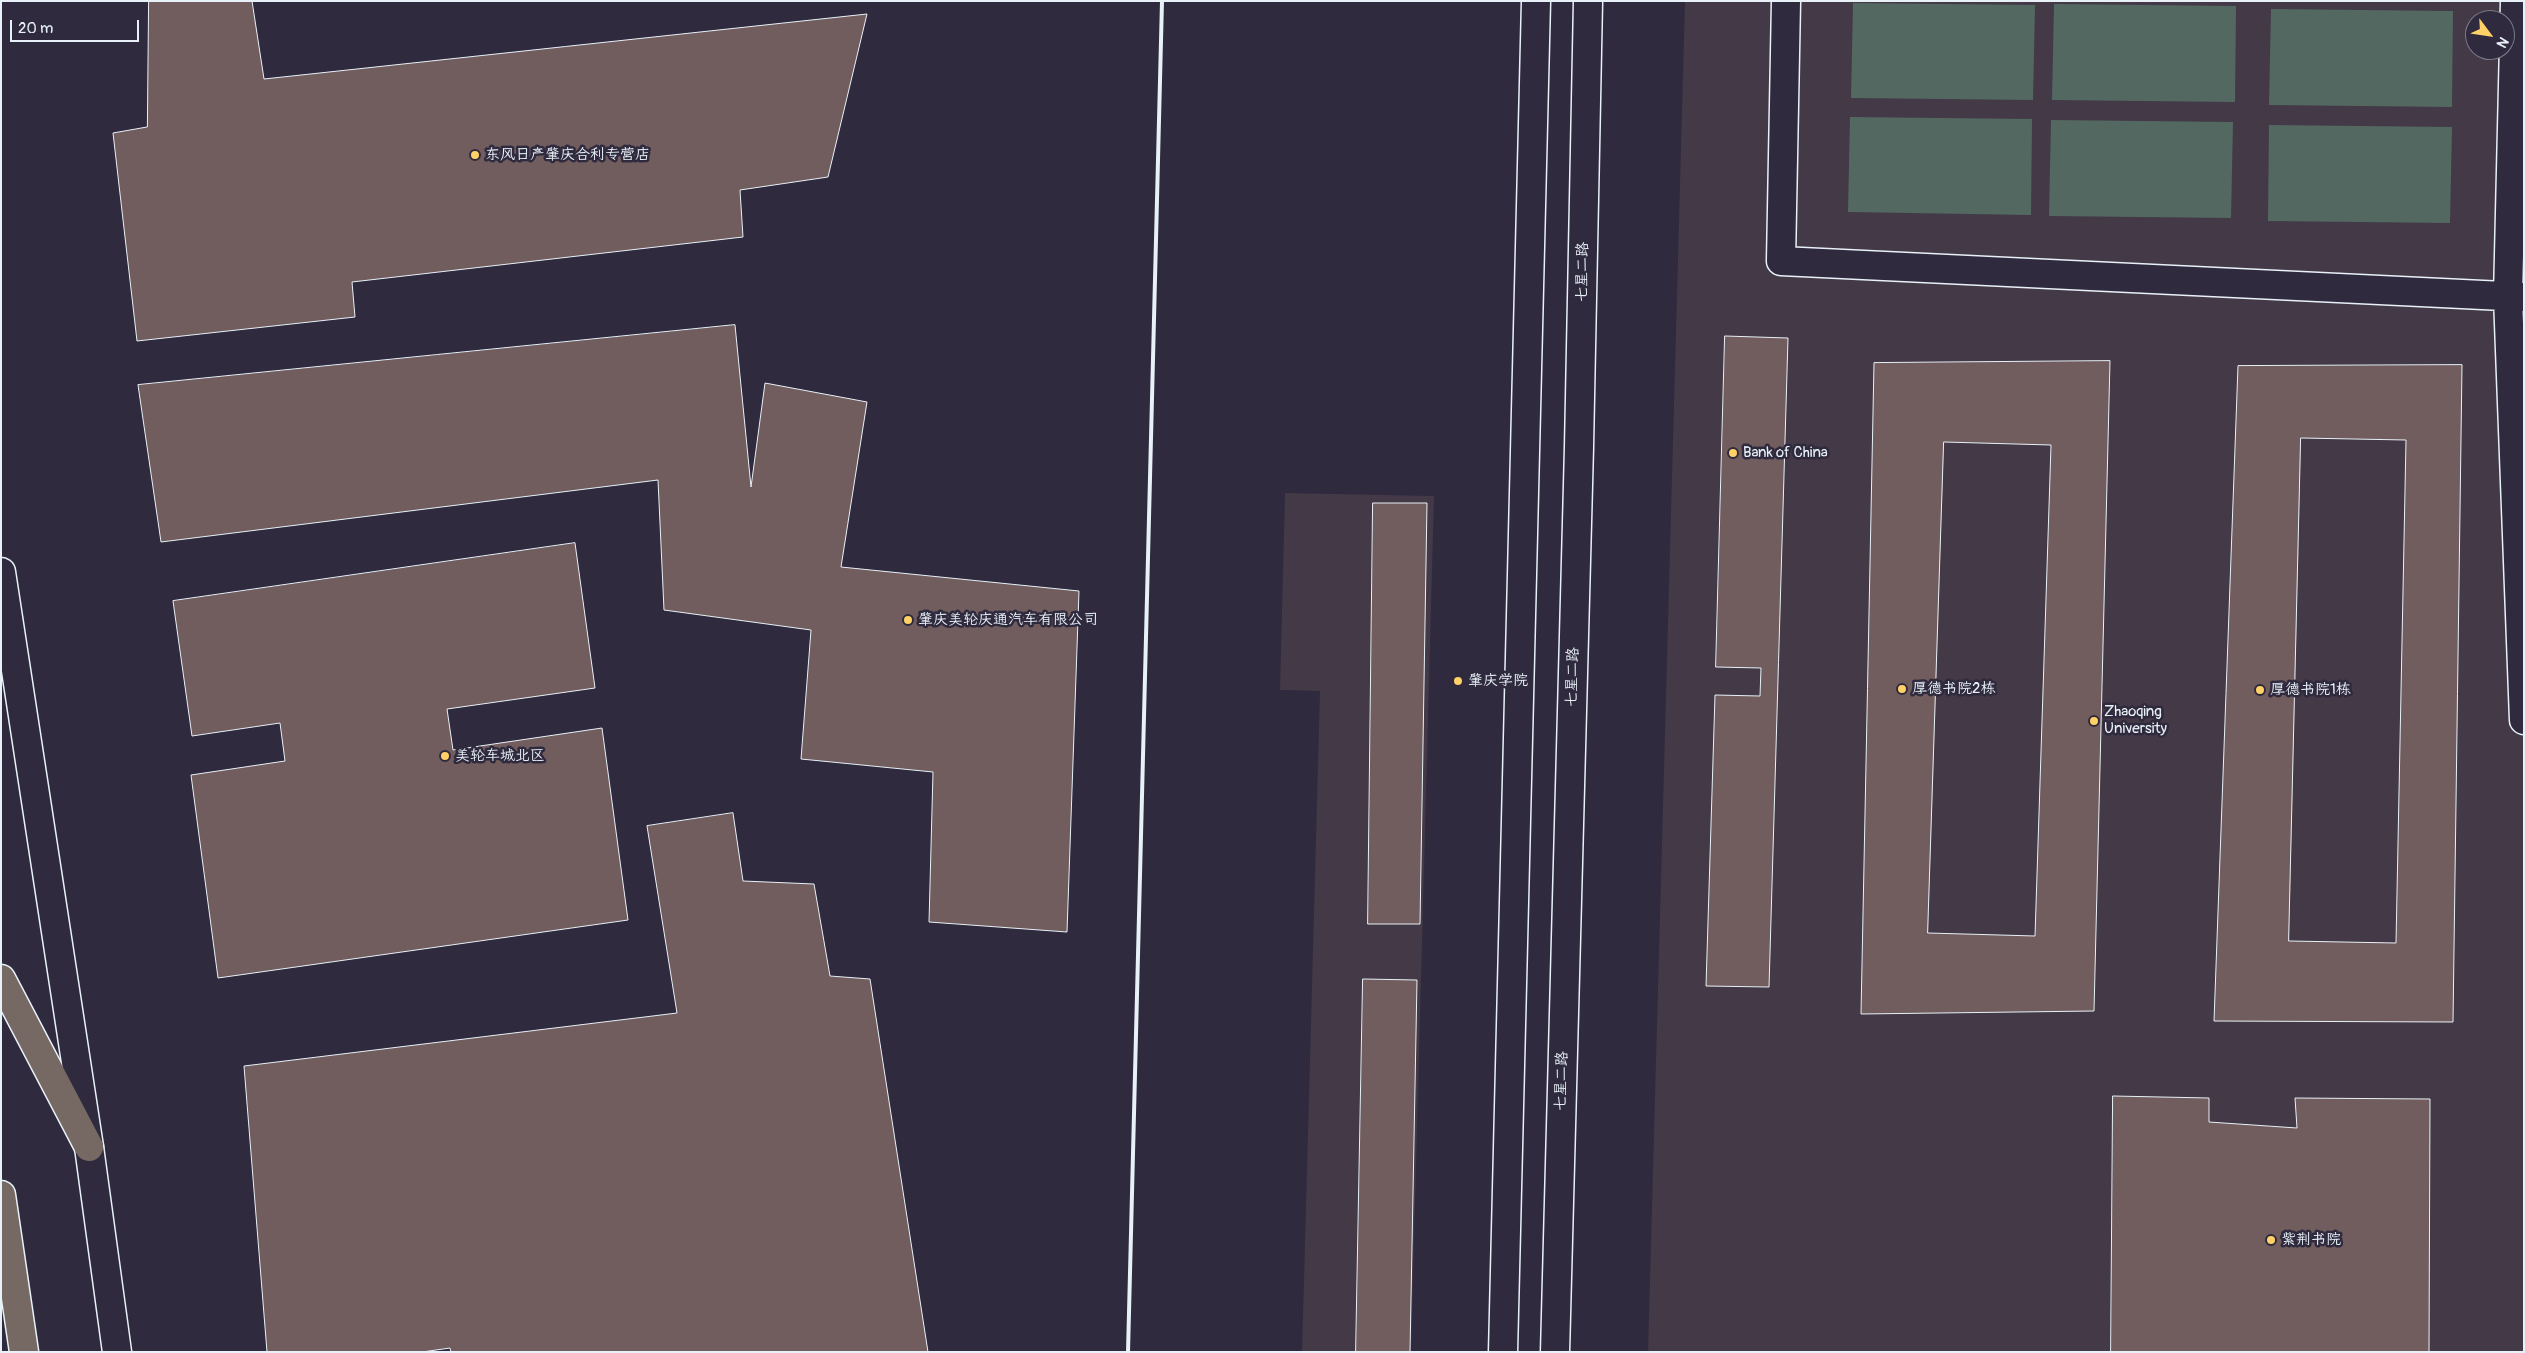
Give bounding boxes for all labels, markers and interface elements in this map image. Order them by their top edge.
scale bar [12,10,141,42]
north arrow [2465,10,2515,60]
text: 20 m [18,19,53,38]
text: N [2493,34,2512,51]
place label: 东风日产肇庆合利专营店 [485,146,650,164]
marker: 东风日产肇庆合利专营店 [469,149,481,161]
street label: 七星二路 [1573,242,1593,302]
place label: Bank of China [1743,444,1828,462]
marker: Bank of China [1727,447,1739,459]
place label: 肇庆美轮庆通汽车有限公司 [918,611,1098,629]
marker: 肇庆美轮庆通汽车有限公司 [902,614,914,626]
street label: 七星二路 [1563,647,1583,707]
place label: 肇庆学院 [1468,672,1528,690]
marker: 肇庆学院 [1452,675,1464,687]
place label: 厚德书院2栋 [1912,680,1995,698]
place label: 厚德书院1栋 [2270,681,2351,699]
marker: 厚德书院2栋 [1896,683,1908,695]
marker: 厚德书院1栋 [2254,684,2266,696]
place label: Zhaoqing University [2104,703,2167,738]
marker: Zhaoqing University [2088,715,2100,727]
place label: 美轮车城北区 [455,747,545,765]
marker: 美轮车城北区 [439,750,451,762]
street label: 七星二路 [1552,1051,1572,1111]
place label: 紫荆书院 [2281,1231,2341,1249]
marker: 紫荆书院 [2265,1234,2277,1246]

